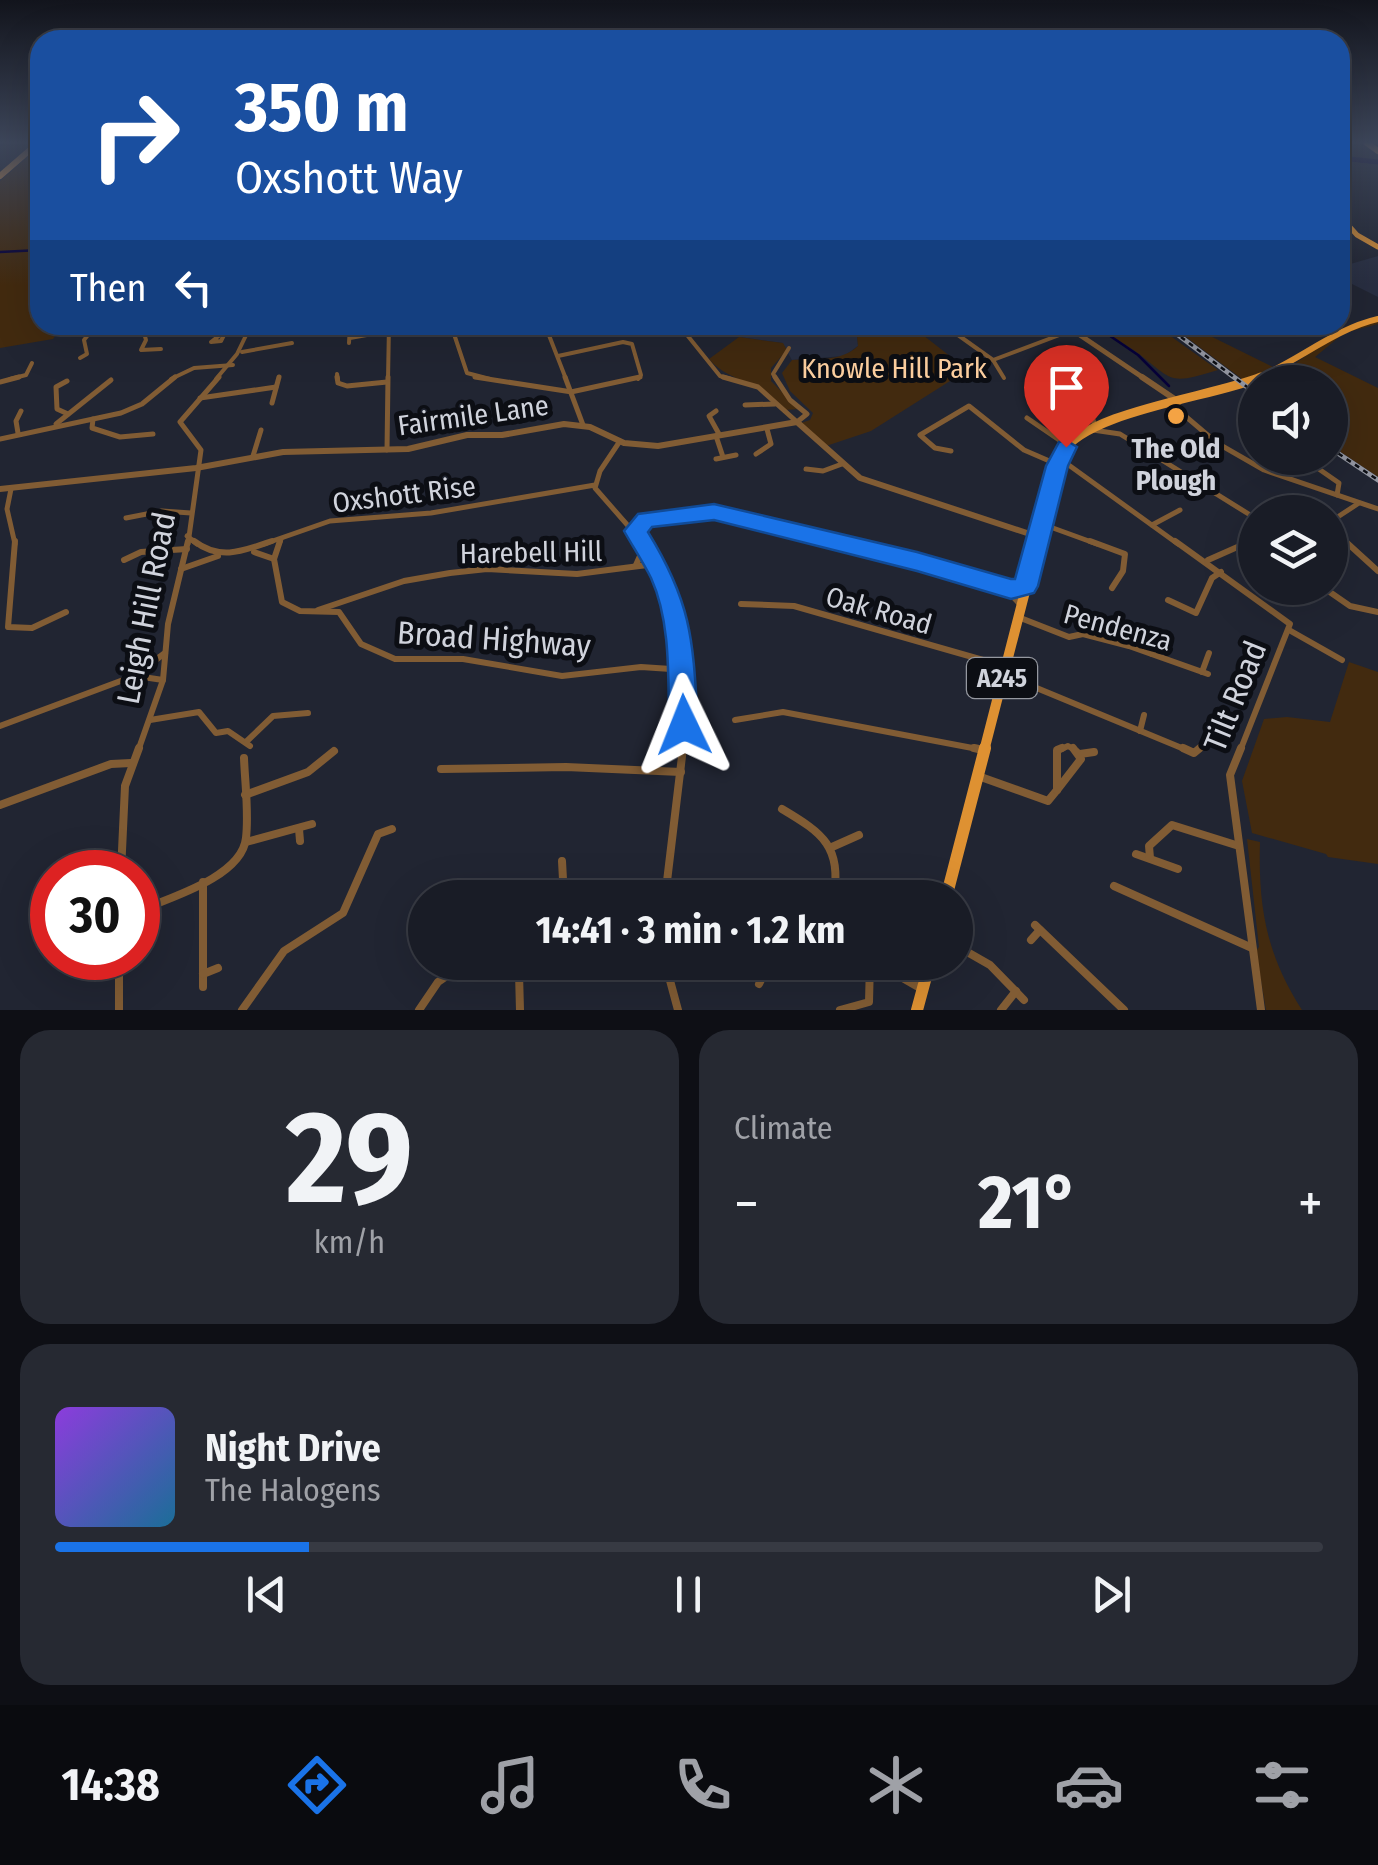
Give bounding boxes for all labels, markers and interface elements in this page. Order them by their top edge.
text: 350 m [235,66,409,150]
icon: right [70,70,200,200]
text: Oxshott Way [235,151,463,205]
icon: left [166,260,221,315]
text: Then [70,265,146,311]
pin [1024,345,1109,448]
park label: Knowle Hill Park [801,352,988,385]
icon: arrive [1039,360,1094,415]
map controls [1238,365,1348,605]
button: sound [1238,365,1348,475]
street label: Fairmile Lane [396,389,551,442]
marker: The Old Plough [1165,405,1187,427]
place label: The Old Plough [1132,432,1220,497]
street label: Oxshott Rise [331,469,477,520]
button: layers [1238,495,1348,605]
street label: Leigh Hill Road [109,509,183,707]
street label: Harebell Hill [460,535,602,570]
street label: Oak Road [822,580,936,641]
street label: Pendenza [1060,597,1175,658]
street label: Broad Highway [396,613,593,665]
street label: Tilt Road [1196,635,1274,757]
road number: A245 [967,658,1037,698]
position arrow [632,673,736,777]
speed limit sign: 30 [30,850,160,980]
text: 14:41 · 3 min · 1.2 km [536,907,845,953]
text: 29 [286,1080,413,1236]
text: Climate [734,1109,833,1147]
text: 21° [978,1158,1079,1248]
text: − [734,1171,759,1237]
text: + [1298,1171,1323,1237]
text: km/h [314,1223,385,1261]
text: Night Drive [205,1425,381,1471]
text: The Halogens [205,1471,381,1509]
icon: previous [239,1567,294,1622]
icon: pause [661,1567,716,1622]
icon: next [1084,1567,1139,1622]
icon: directions [282,1750,352,1820]
icon: music [475,1750,545,1820]
icon: phone [668,1750,738,1820]
icon: climate [861,1750,931,1820]
icon: car [1054,1750,1124,1820]
icon: filters [1247,1750,1317,1820]
text: 14:38 [61,1758,160,1812]

